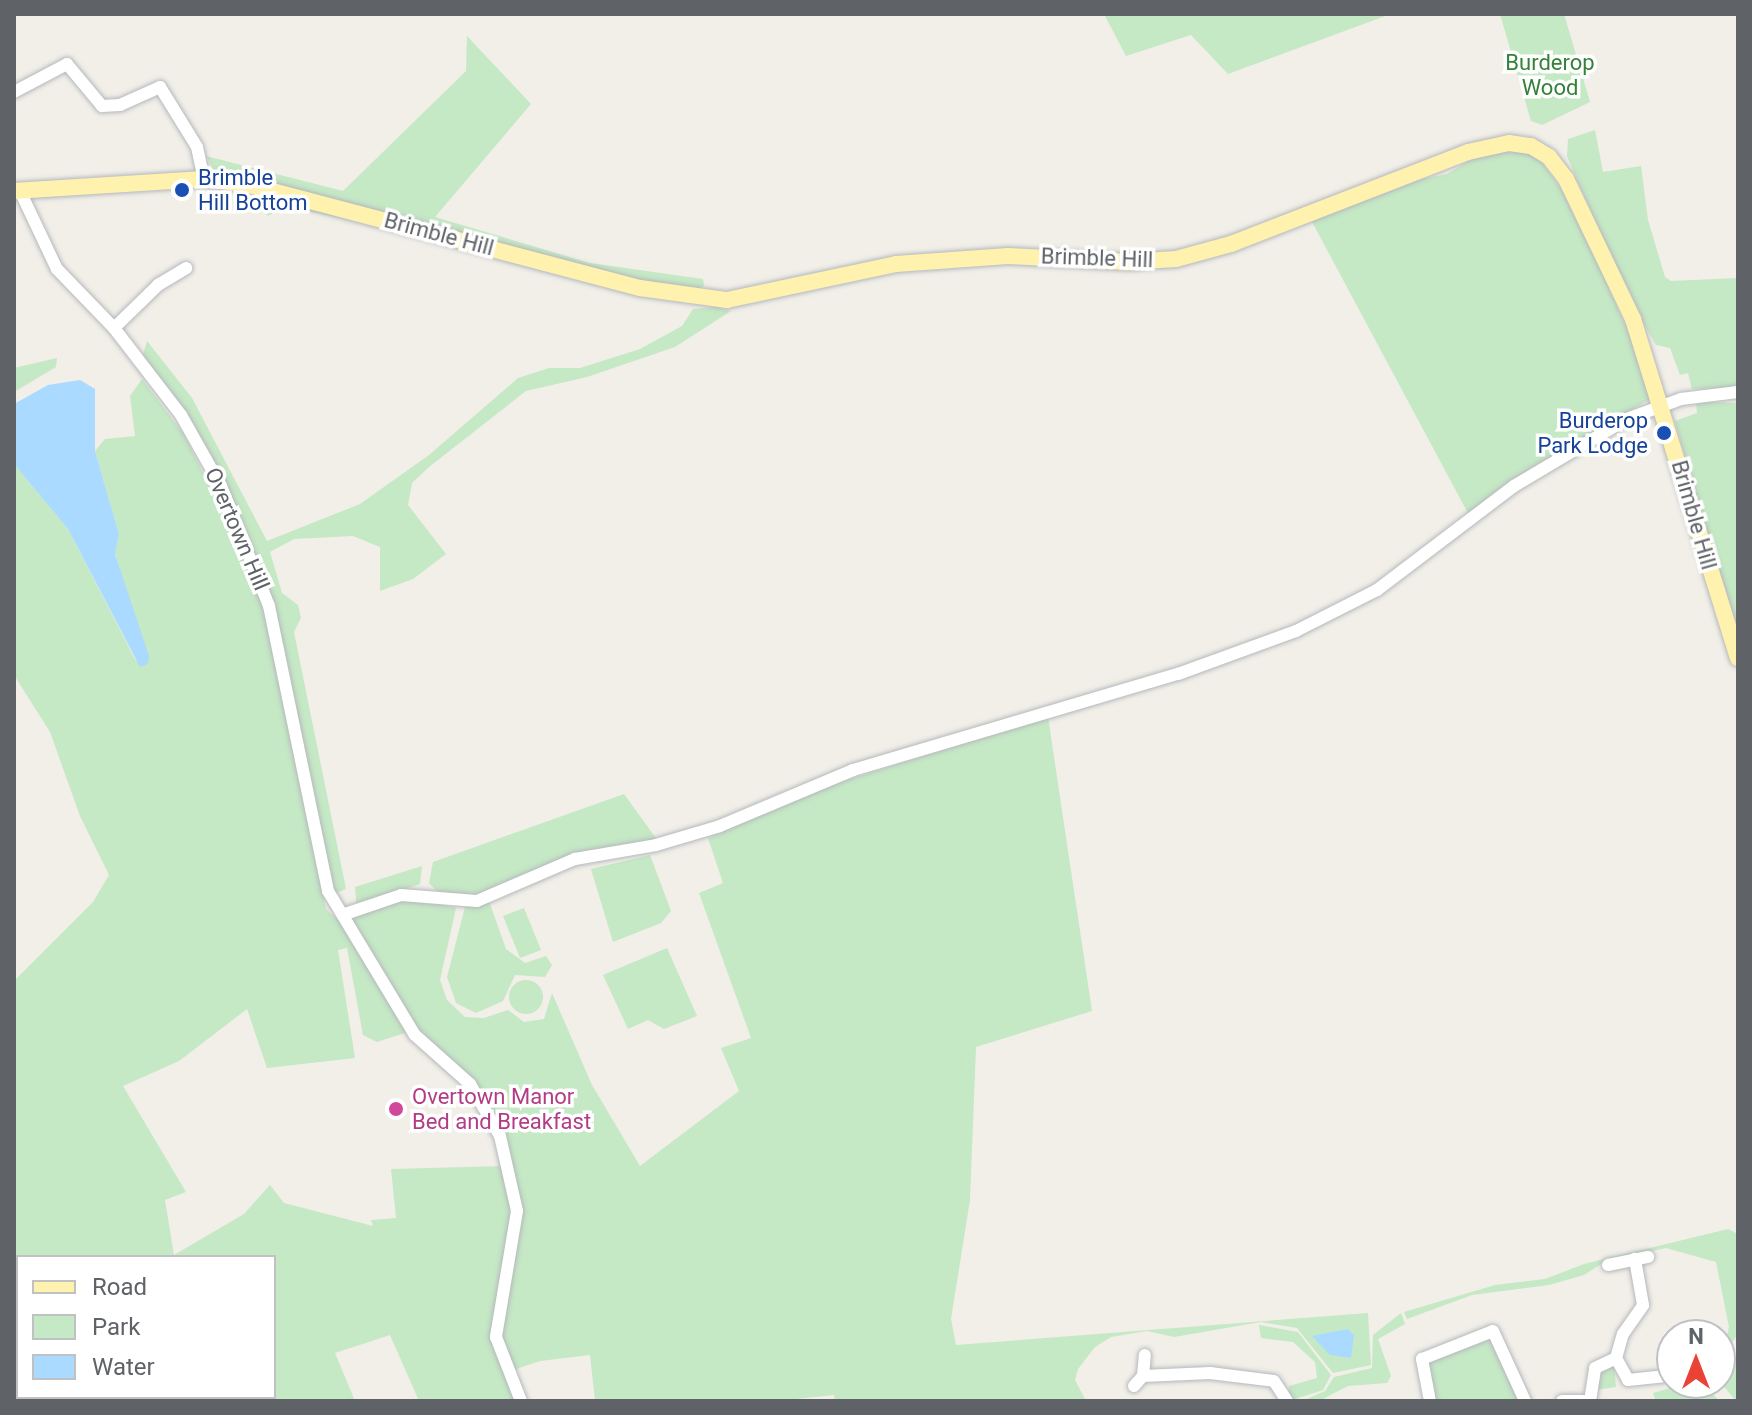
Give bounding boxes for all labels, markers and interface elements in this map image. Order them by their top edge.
park label: Burderop Wood [1505,49,1595,100]
place label: Brimble Hill Bottom [198,164,307,216]
marker: Brimble Hill Bottom [173,181,191,199]
street label: Brimble Hill [381,207,497,261]
street label: Brimble Hill [1040,243,1154,273]
place label: Burderop Park Lodge [1537,407,1648,458]
marker: Burderop Park Lodge [1655,424,1673,442]
street label: Brimble Hill [1666,457,1722,573]
street label: Overtown Hill [199,464,275,594]
place label: Overtown Manor Bed and Breakfast [412,1083,591,1134]
marker: Overtown Manor Bed and Breakfast [387,1100,405,1118]
legend [16,1255,276,1399]
text: Road [92,1273,147,1301]
text: Park [92,1313,140,1341]
north arrow [1656,1319,1736,1399]
text: N [1688,1324,1704,1349]
text: Water [92,1353,155,1381]

